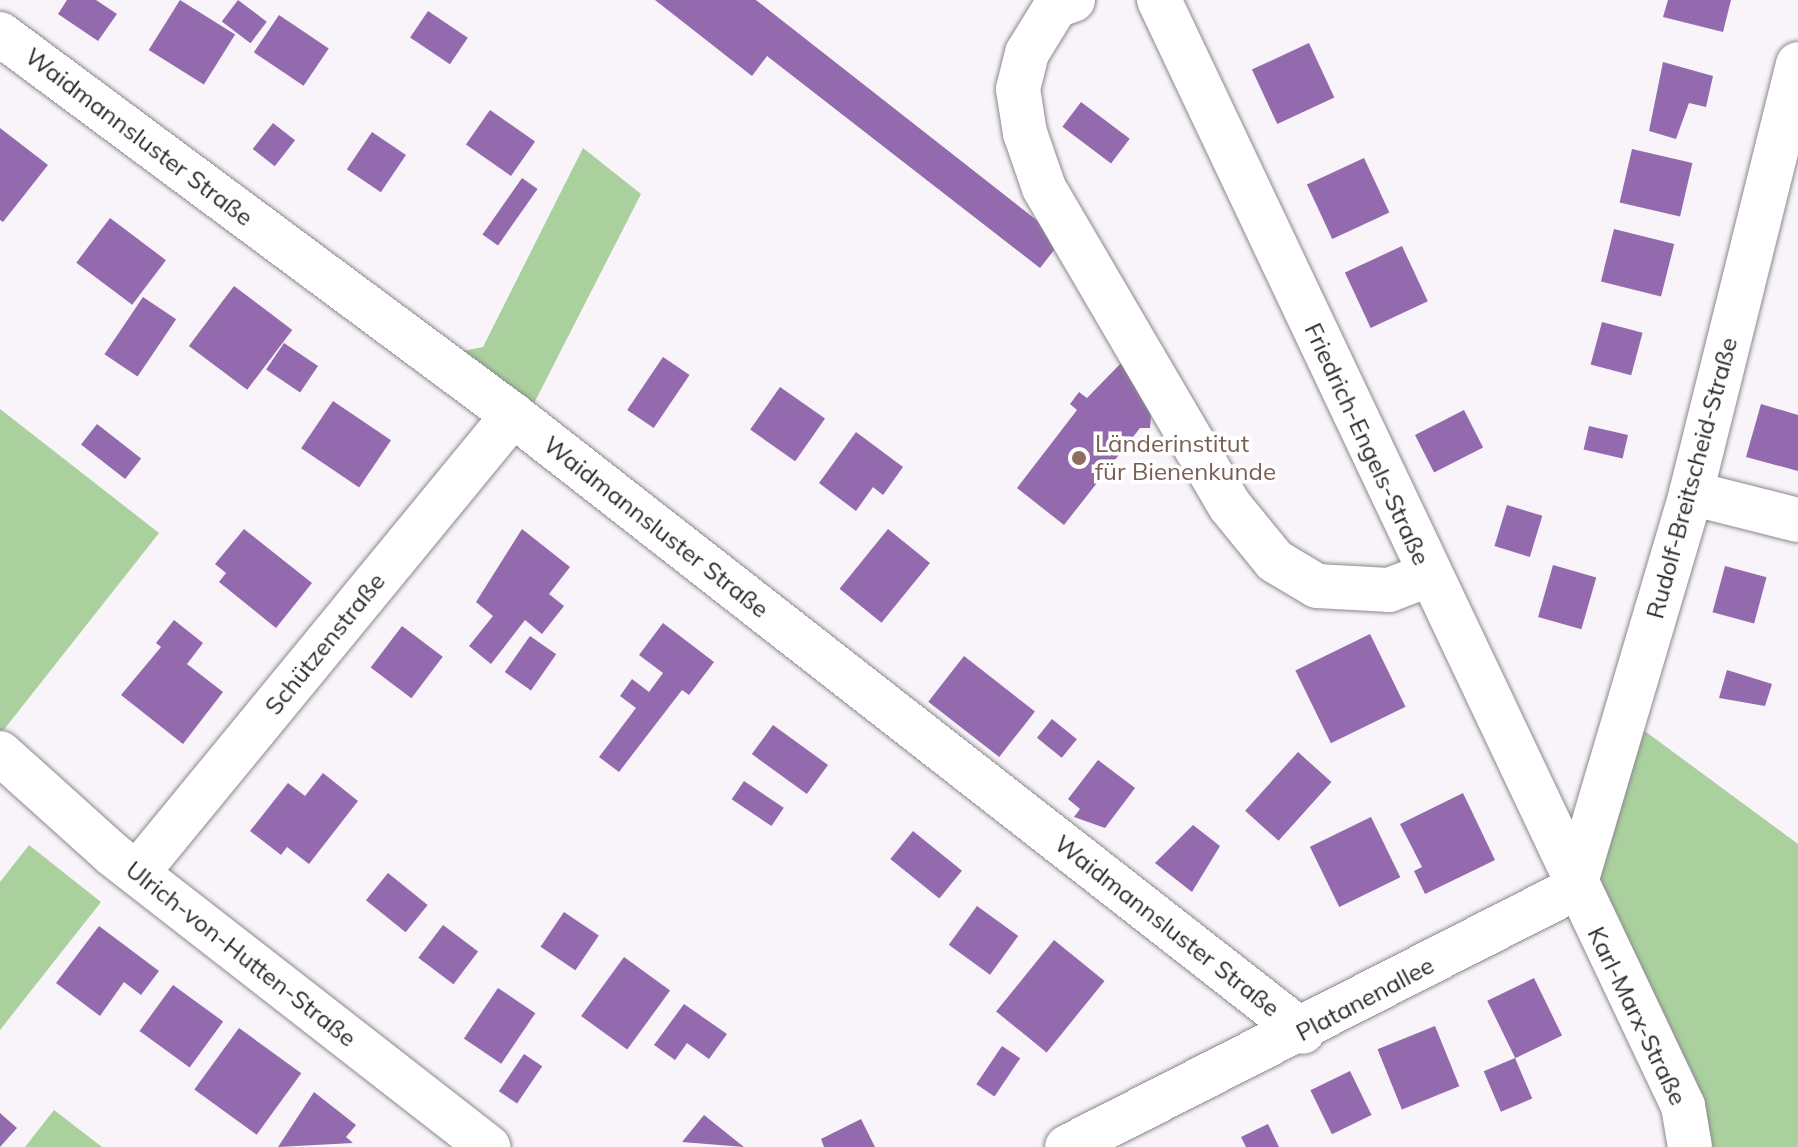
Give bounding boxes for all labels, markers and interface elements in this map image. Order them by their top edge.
street label: Waidmannsluster Straße [20,42,258,232]
street label: Friedrich-Engels-Straße [1298,319,1436,569]
street label: Rudolf-Breitscheid-Straße [1641,334,1743,622]
street label: Waidmannsluster Straße [538,430,774,624]
place label: Länderinstitut für Bienenkunde [1095,430,1276,486]
marker: Länderinstitut für Bienenkunde [1070,449,1088,467]
street label: Schützenstraße [259,567,391,721]
street label: Waidmannsluster Straße [1049,829,1285,1023]
street label: Ulrich-von-Hutten-Straße [120,855,362,1053]
street label: Karl-Marx-Straße [1581,922,1693,1110]
street label: Platanenallee [1291,951,1439,1047]

